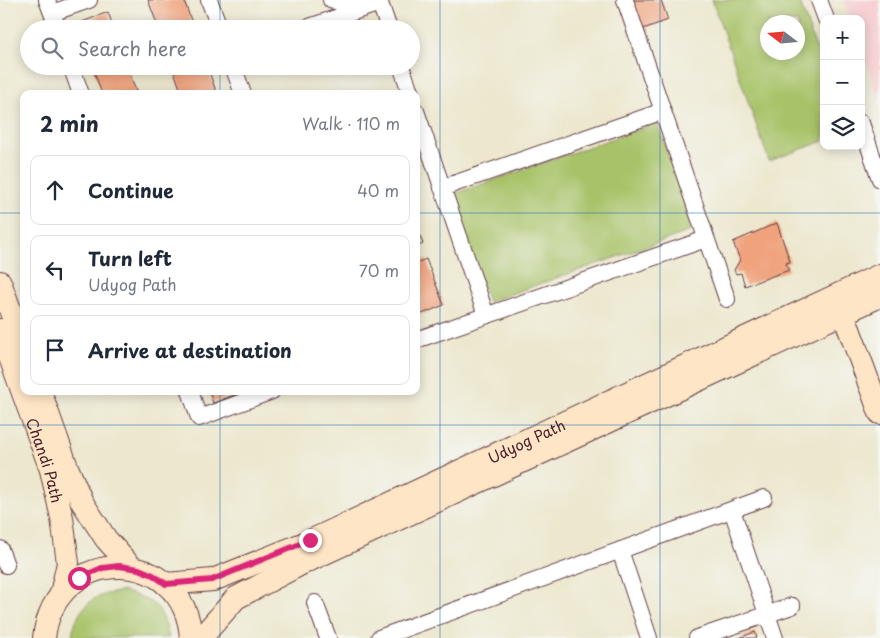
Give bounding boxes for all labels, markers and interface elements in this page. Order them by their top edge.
north arrow [760,15,805,60]
map controls [820,15,865,150]
button: + [820,15,865,60]
search box [20,20,420,75]
icon: search [38,34,66,62]
text: Search here [78,34,187,62]
button: − [820,60,865,105]
button: layers [820,105,865,150]
text: 2 min [40,107,99,139]
text: Walk · 110 m [302,111,400,135]
icon: ahead [41,176,69,204]
text: Continue [88,176,174,204]
text: 40 m [357,178,399,202]
text: Turn left [88,244,172,272]
icon: left [41,256,69,284]
text: 70 m [359,258,399,282]
text: Udyog Path [88,272,177,296]
icon: arrive [41,336,69,364]
text: Arrive at destination [88,336,292,364]
street label: Udyog Path [483,412,568,468]
street label: Chandi Path [21,414,70,505]
route end [299,529,322,552]
route start [68,567,91,590]

